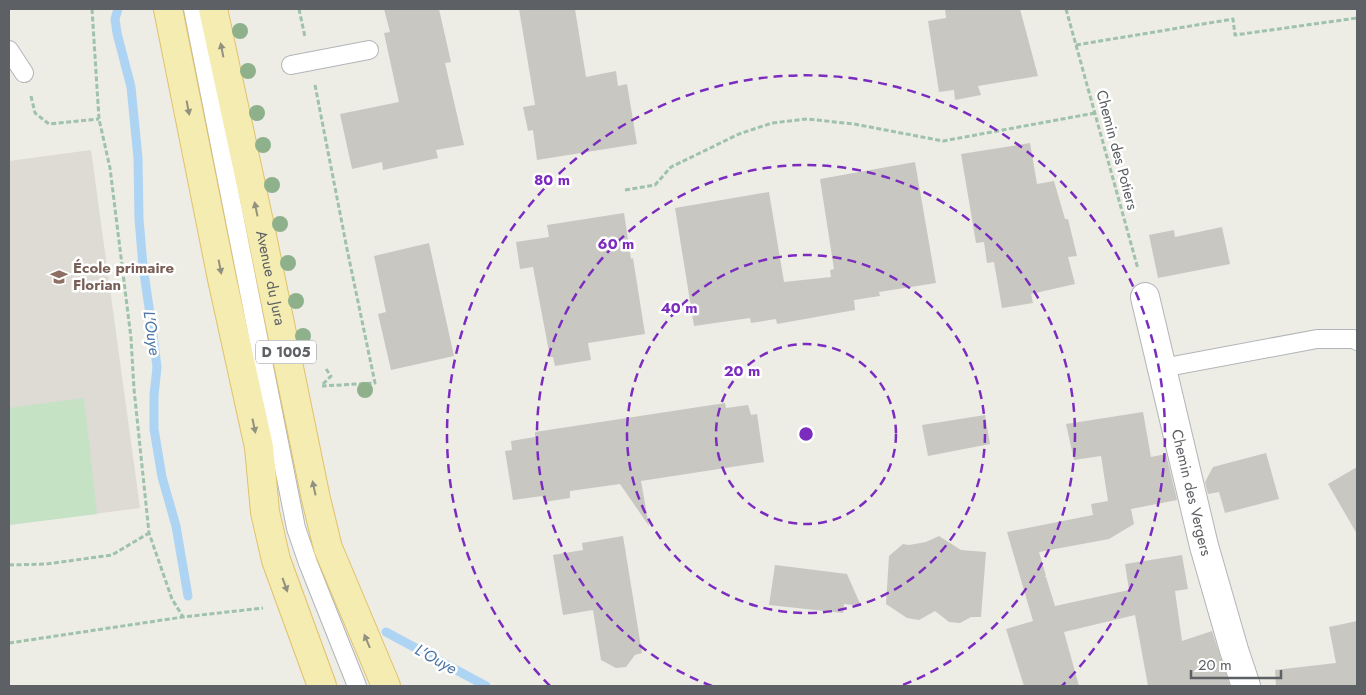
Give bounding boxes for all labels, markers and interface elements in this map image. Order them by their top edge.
one-way arrow [218,43,226,58]
street label: Chemin des Potiers [1090,88,1144,212]
one-way arrow [184,100,192,116]
text: 80 m [534,169,570,191]
one-way arrow [252,202,260,217]
street label: Avenue du Jura [250,228,291,327]
text: 60 m [598,233,634,255]
place label: École primaire Florian [73,257,174,296]
one-way arrow [216,260,224,275]
school or university icon: École primaire Florian [49,267,69,287]
text: 40 m [660,297,698,319]
water label: L'Ouye [138,309,166,357]
road number: D 1005 [256,341,316,364]
text: 20 m [724,360,760,382]
one-way arrow [250,419,258,434]
centre of rings [797,425,815,443]
street label: Chemin des Vergers [1166,427,1217,559]
one-way arrow [309,480,317,496]
one-way arrow [281,578,289,593]
one-way arrow [363,634,371,648]
water label: L'Ouye [411,638,461,680]
scale bar [1191,648,1281,680]
text: 20 m [1198,654,1232,676]

